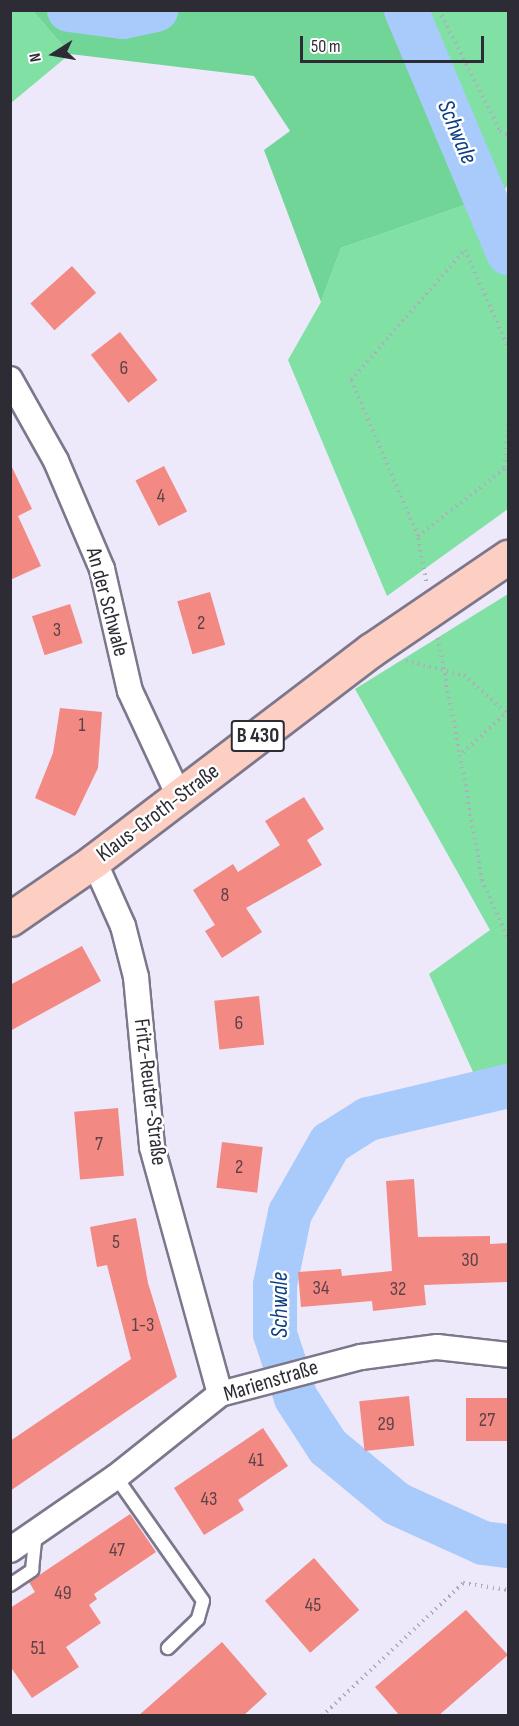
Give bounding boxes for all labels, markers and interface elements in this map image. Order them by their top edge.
north arrow [24,24,84,84]
scale bar [303,24,488,62]
text: 50 m [311,36,341,57]
text: N [26,52,46,64]
water label: Schwale [431,96,483,168]
house number: 6 [120,356,128,380]
house number: 4 [157,484,165,508]
street label: An der Schwale [80,545,134,659]
house number: 2 [197,611,205,635]
house number: 3 [53,618,61,642]
house number: 1 [79,713,85,737]
road number: B 430 [230,718,286,754]
street label: Klaus-Groth-Straße [92,758,224,868]
house number: 8 [221,883,229,907]
house number: 6 [235,1011,243,1035]
street label: Fritz-Reuter-Straße [128,1017,172,1167]
house number: 7 [95,1132,103,1156]
house number: 2 [235,1155,243,1179]
house number: 5 [112,1230,120,1254]
house number: 30 [461,1248,479,1272]
water label: Schwale [266,1272,294,1338]
house number: 34 [313,1276,329,1300]
house number: 32 [390,1277,406,1301]
house number: 1-3 [132,1313,154,1337]
street label: Marienstraße [221,1354,321,1408]
house number: 27 [479,1408,495,1432]
house number: 29 [377,1412,395,1436]
house number: 41 [248,1448,264,1472]
house number: 43 [201,1487,217,1511]
house number: 47 [109,1538,125,1562]
house number: 49 [54,1581,72,1605]
house number: 45 [305,1593,321,1617]
house number: 51 [30,1636,46,1660]

